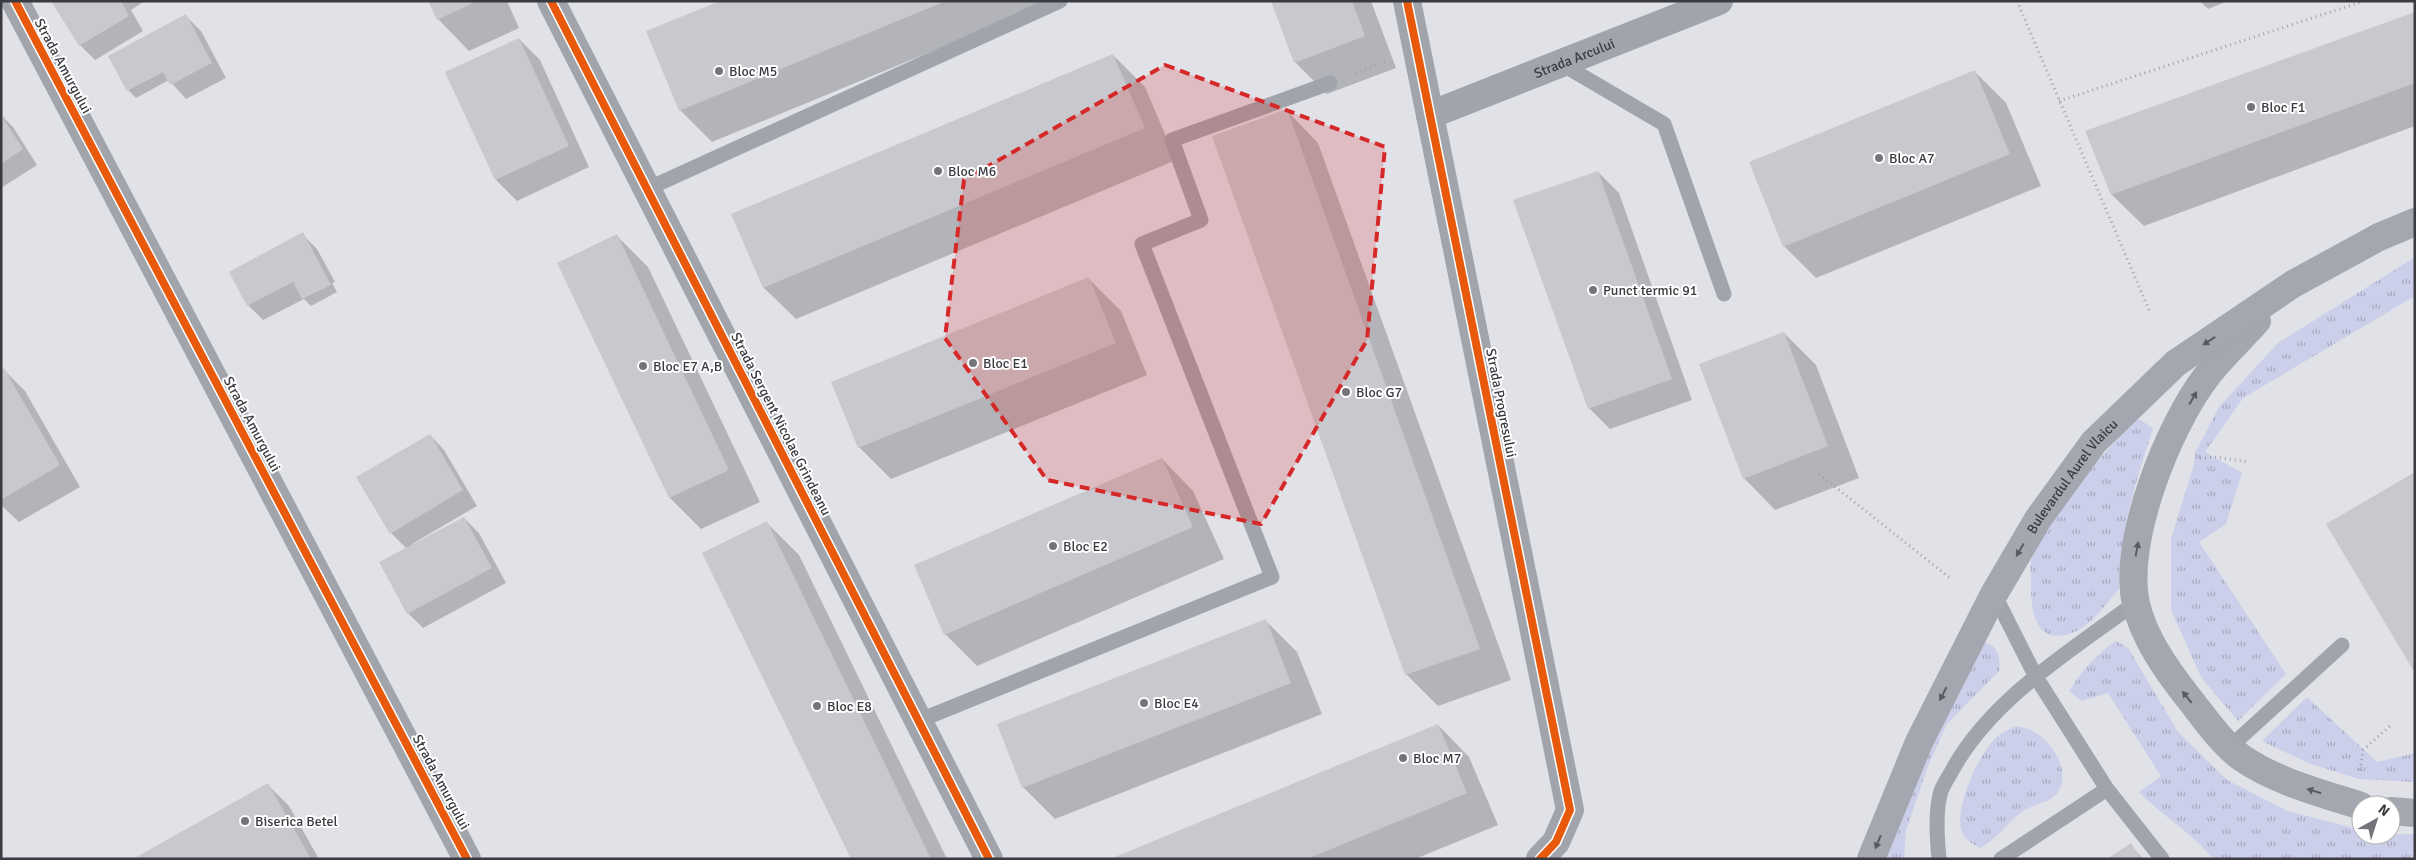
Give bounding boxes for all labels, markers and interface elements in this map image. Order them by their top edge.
street label: Strada Amurgului [31,16,95,116]
street label: Strada Arcului [1531,35,1617,82]
place label: Bloc M5 [729,63,777,80]
marker: Bloc M5 [713,65,725,77]
place label: Bloc F1 [2261,99,2305,116]
marker: Bloc F1 [2245,101,2257,113]
place label: Bloc A7 [1889,150,1935,167]
marker: Bloc A7 [1873,152,1885,164]
place label: Bloc M6 [948,163,996,180]
marker: Bloc M6 [932,165,944,177]
place label: Punct termic 91 [1603,282,1697,299]
marker: Punct termic 91 [1587,284,1599,296]
street label: Strada Sergent Nicolae Grindeanu [727,330,835,518]
one-way arrow [2202,336,2216,346]
street label: Strada Progresului [1482,347,1520,459]
place label: Bloc E1 [983,355,1028,372]
marker: Bloc E1 [967,357,979,369]
place label: Bloc E7 A,B [653,358,722,375]
marker: Bloc E7 A,B [637,360,649,372]
street label: Strada Amurgului [220,374,284,474]
place label: Bloc G7 [1356,384,1402,401]
marker: Bloc G7 [1340,386,1352,398]
one-way arrow [2189,391,2198,405]
street label: Bulevardul Aurel Vlaicu [2023,415,2121,537]
place label: Bloc E2 [1063,538,1108,555]
marker: Bloc E2 [1047,540,1059,552]
one-way arrow [2133,540,2141,556]
one-way arrow [2015,544,2024,557]
one-way arrow [1939,686,1947,701]
one-way arrow [2182,690,2193,703]
place label: Bloc E4 [1154,695,1199,712]
marker: Bloc E4 [1138,697,1150,709]
place label: Bloc E8 [827,698,872,715]
marker: Bloc E8 [811,700,823,712]
street label: Strada Amurgului [409,732,473,832]
place label: Bloc M7 [1413,750,1461,767]
marker: Bloc M7 [1397,752,1409,764]
one-way arrow [2307,787,2322,795]
north arrow [2351,795,2401,845]
text: N [2375,801,2393,820]
place label: Biserica Betel [255,813,338,830]
marker: Biserica Betel [239,815,251,827]
one-way arrow [1873,835,1881,849]

